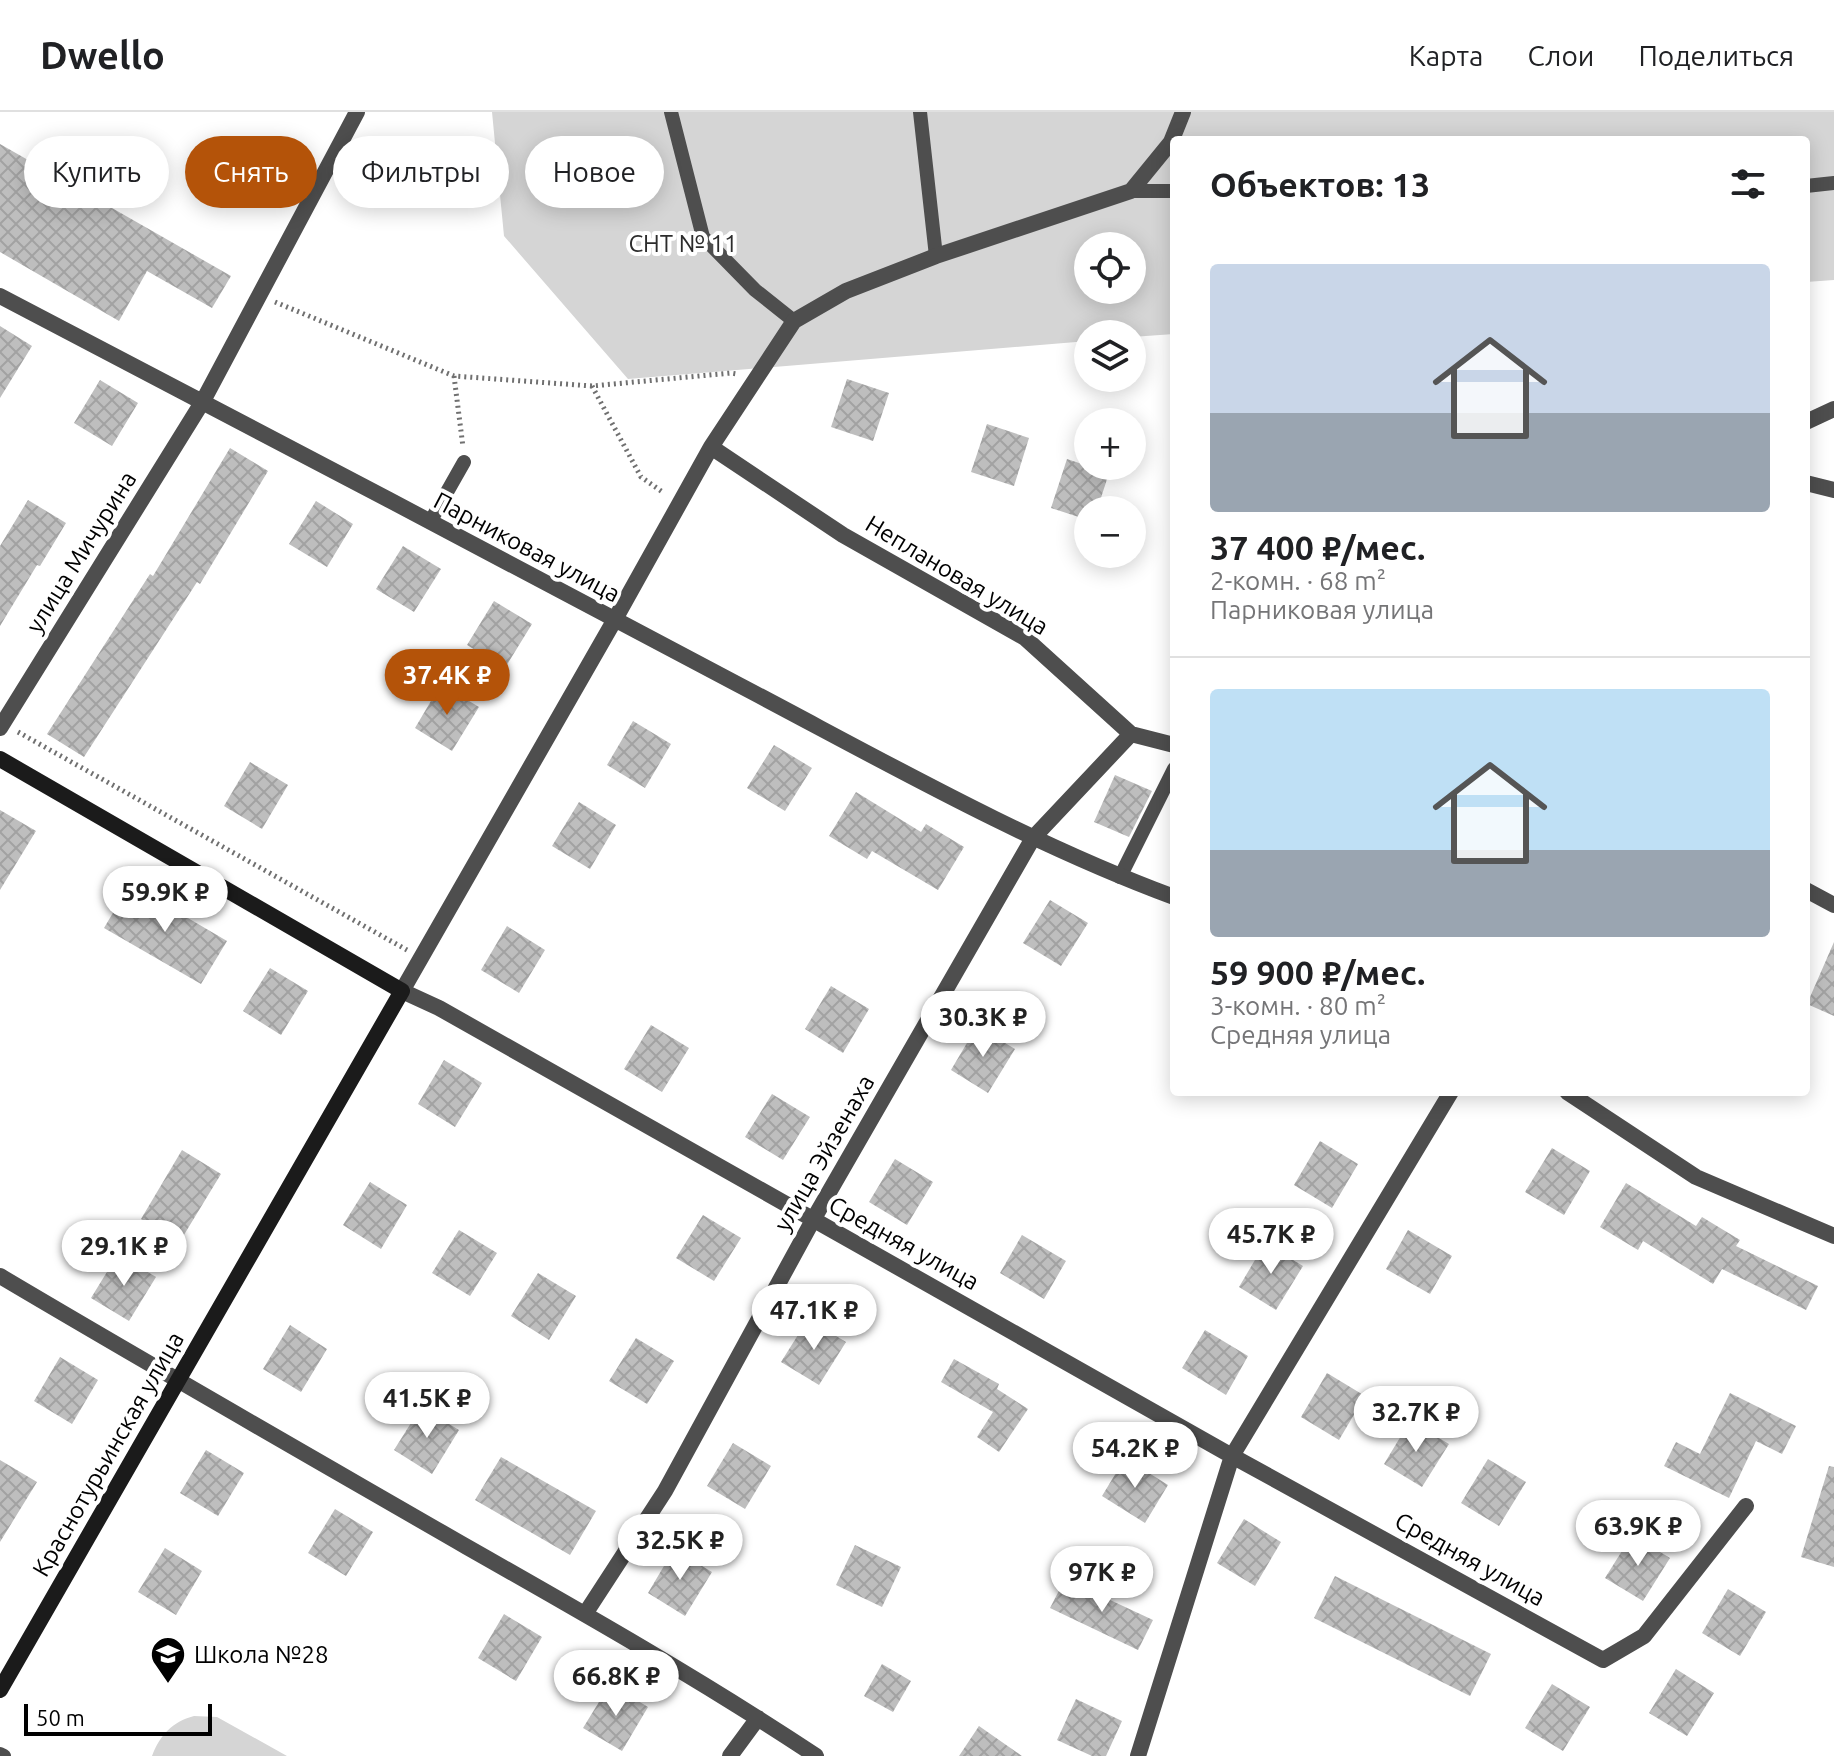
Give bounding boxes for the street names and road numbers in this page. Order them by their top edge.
street label: улица Мичурина [21,466,141,638]
street label: Парниковая улица [429,487,625,607]
street label: Неплановая улица [861,510,1053,640]
street label: улица Эйзенаха [768,1070,880,1236]
street label: Средняя улица [824,1191,984,1295]
street label: Краснотурьинская улица [27,1327,189,1581]
street label: Средняя улица [1390,1507,1550,1611]

